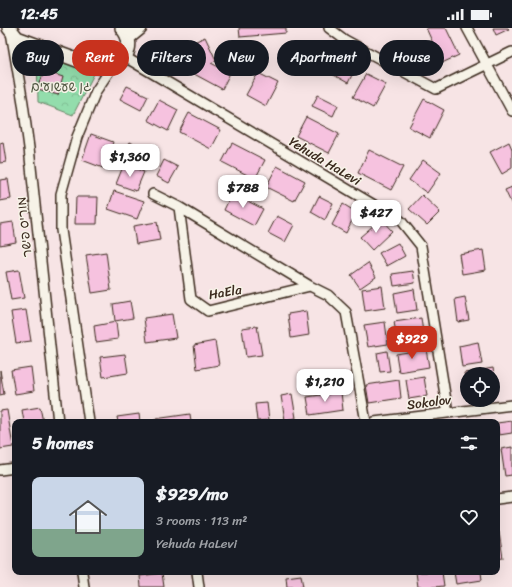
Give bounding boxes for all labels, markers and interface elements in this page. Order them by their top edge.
text: 12:45 [20,1,58,27]
chip: Buy [12,40,64,76]
chip: Rent [72,40,129,76]
chip: Filters [137,40,206,76]
chip: New [214,40,269,76]
chip: Apartment [277,40,371,76]
chip: House [379,40,444,76]
park label: גן שעשועים [31,75,91,98]
street label: Yehuda HaLevi [284,130,366,192]
pin: $1,360 [97,144,163,178]
text: $1,360 [110,145,150,168]
pin: $788 [219,175,267,209]
text: $788 [227,176,259,199]
street label: מוריס פישר [9,196,39,258]
pin: $427 [352,200,400,234]
text: $427 [360,201,392,224]
street label: HaEla [207,278,244,306]
pin: $929 [388,326,436,360]
text: $929 [396,327,428,350]
map controls [460,367,500,407]
button: locate [460,367,500,407]
pin: $1,210 [292,369,358,403]
text: $1,210 [305,370,345,393]
street label: Sokolov [406,388,453,416]
text: 5 homes [32,428,93,458]
icon: filters [458,432,480,454]
text: $929/mo [156,479,228,509]
icon: home [64,493,112,541]
icon: heart [458,506,480,528]
text: 3 rooms · 113 m² [156,509,247,532]
text: Yehuda HaLevi [156,532,237,555]

